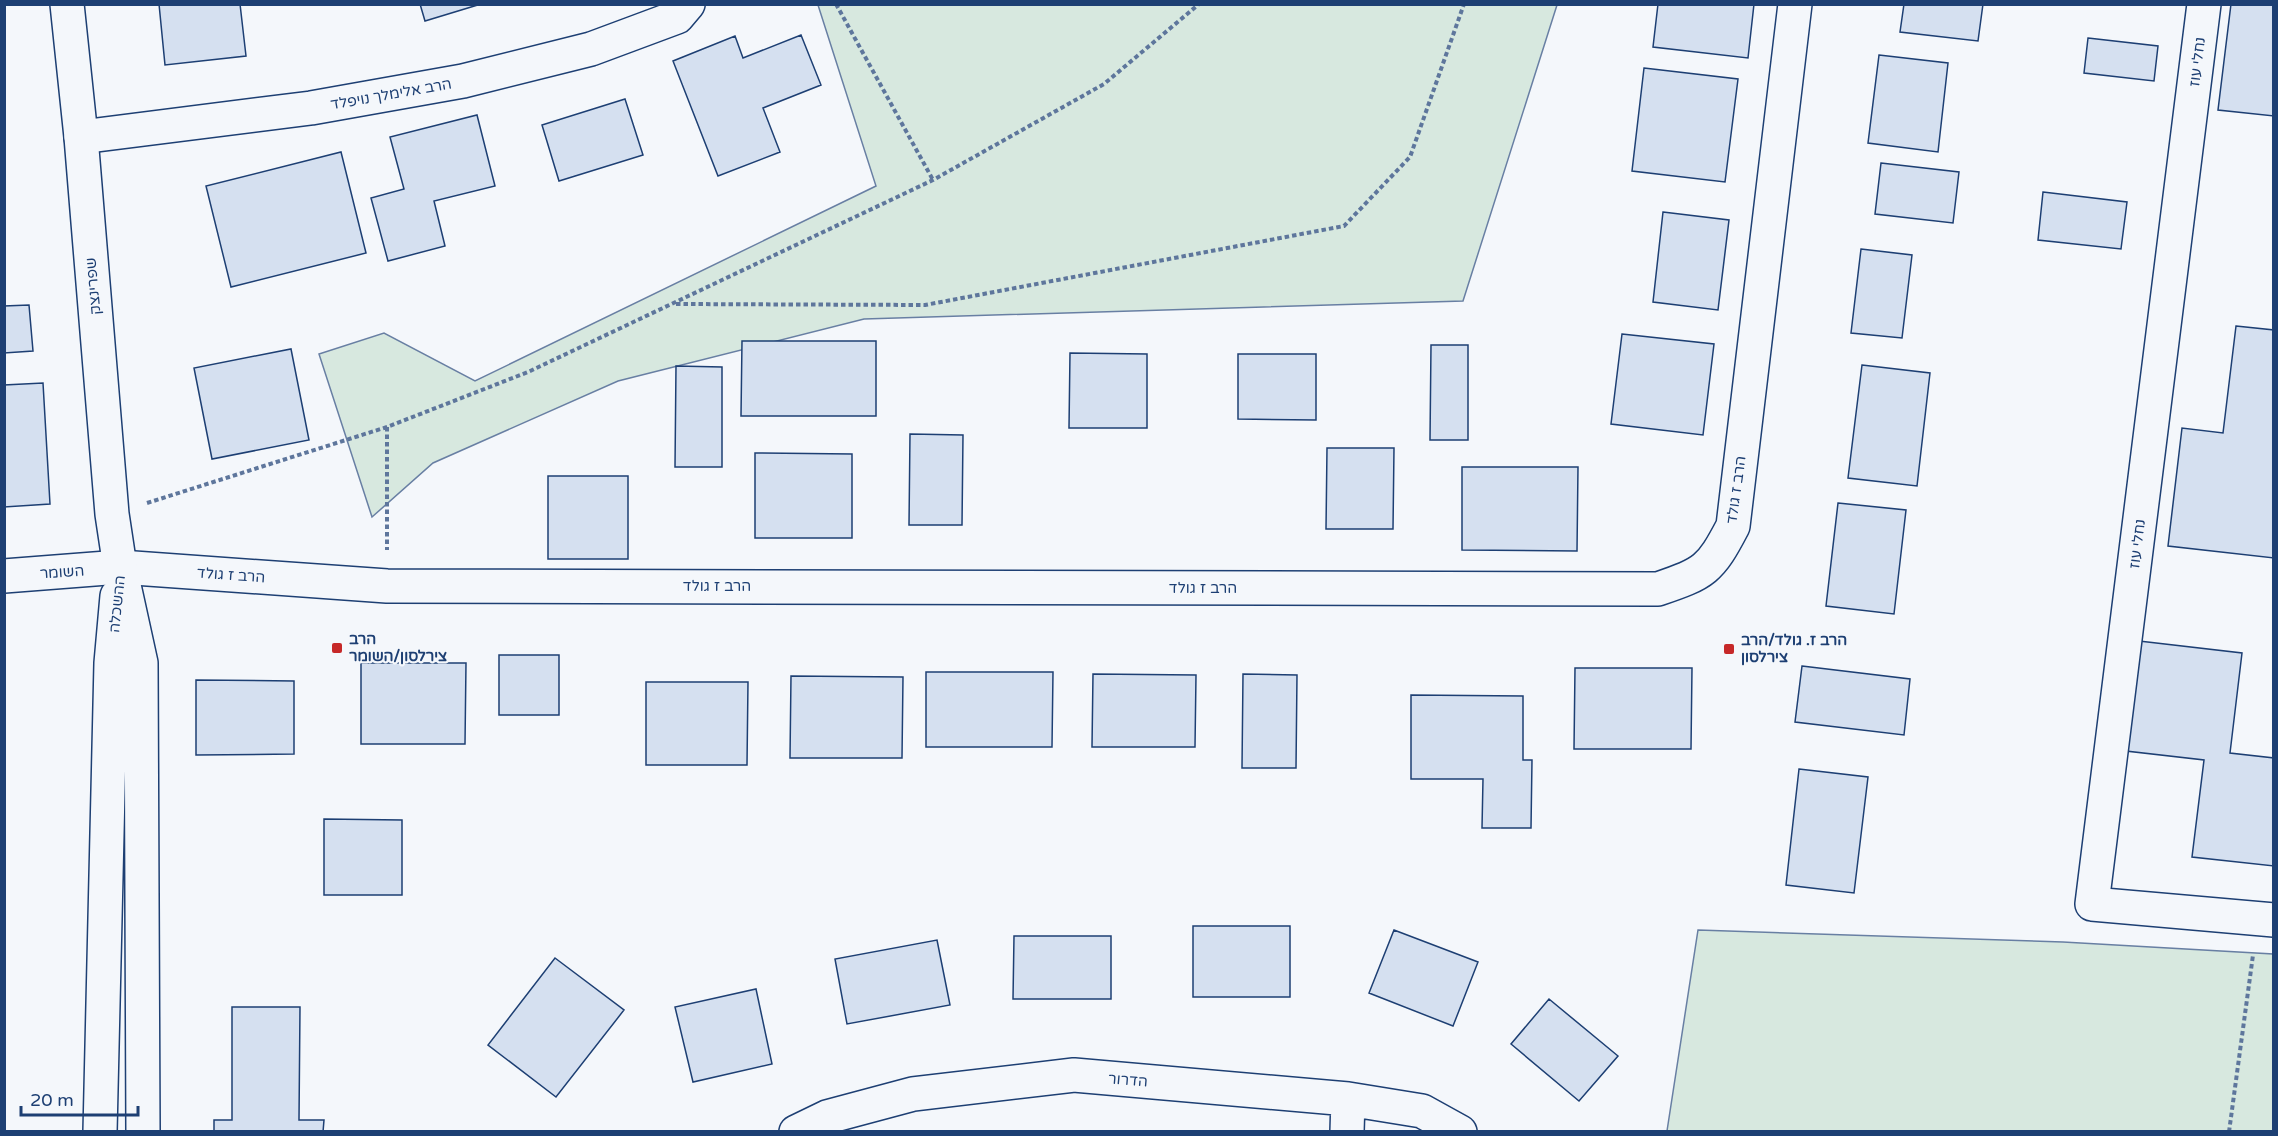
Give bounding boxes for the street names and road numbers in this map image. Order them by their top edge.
street label: נחלי עוז [2185,36,2209,88]
street label: הרב אלימלך נויפלד [329,74,453,114]
street label: שפרינצק [82,257,104,315]
street label: הרב ז גולד [1722,455,1750,525]
street label: נחלי עוז [2125,518,2149,570]
street label: השומר [39,561,85,583]
street label: הרב ז גולד [196,564,266,586]
street label: ההשכלה [105,574,129,634]
street label: הרב ז גולד [683,577,751,595]
street label: הרב ז גולד [1169,579,1237,597]
street label: הדרור [1107,1069,1149,1091]

